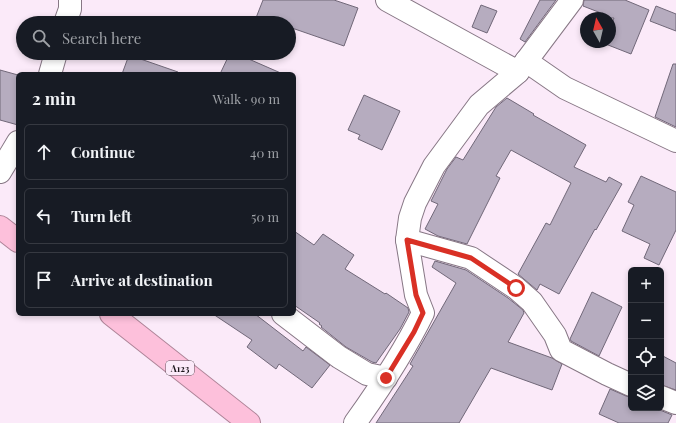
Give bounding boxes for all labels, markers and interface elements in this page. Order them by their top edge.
north arrow [580,12,616,48]
search box [16,16,296,60]
icon: search [30,27,52,49]
text: Search here [62,28,141,48]
text: 2 min [32,87,76,109]
text: Walk · 90 m [213,90,280,107]
icon: ahead [33,141,55,163]
text: Continue [71,142,135,162]
text: 40 m [250,144,279,161]
icon: left [33,205,55,227]
text: Turn left [71,206,132,226]
text: 50 m [251,208,279,225]
map controls [628,267,664,411]
button: + [628,267,664,303]
icon: arrive [33,269,55,291]
text: Arrive at destination [71,270,213,290]
route start [507,279,525,297]
button: − [628,303,664,339]
button: locate [628,339,664,375]
road number: A123 [166,361,194,375]
route end [377,369,395,387]
button: layers [628,375,664,411]

